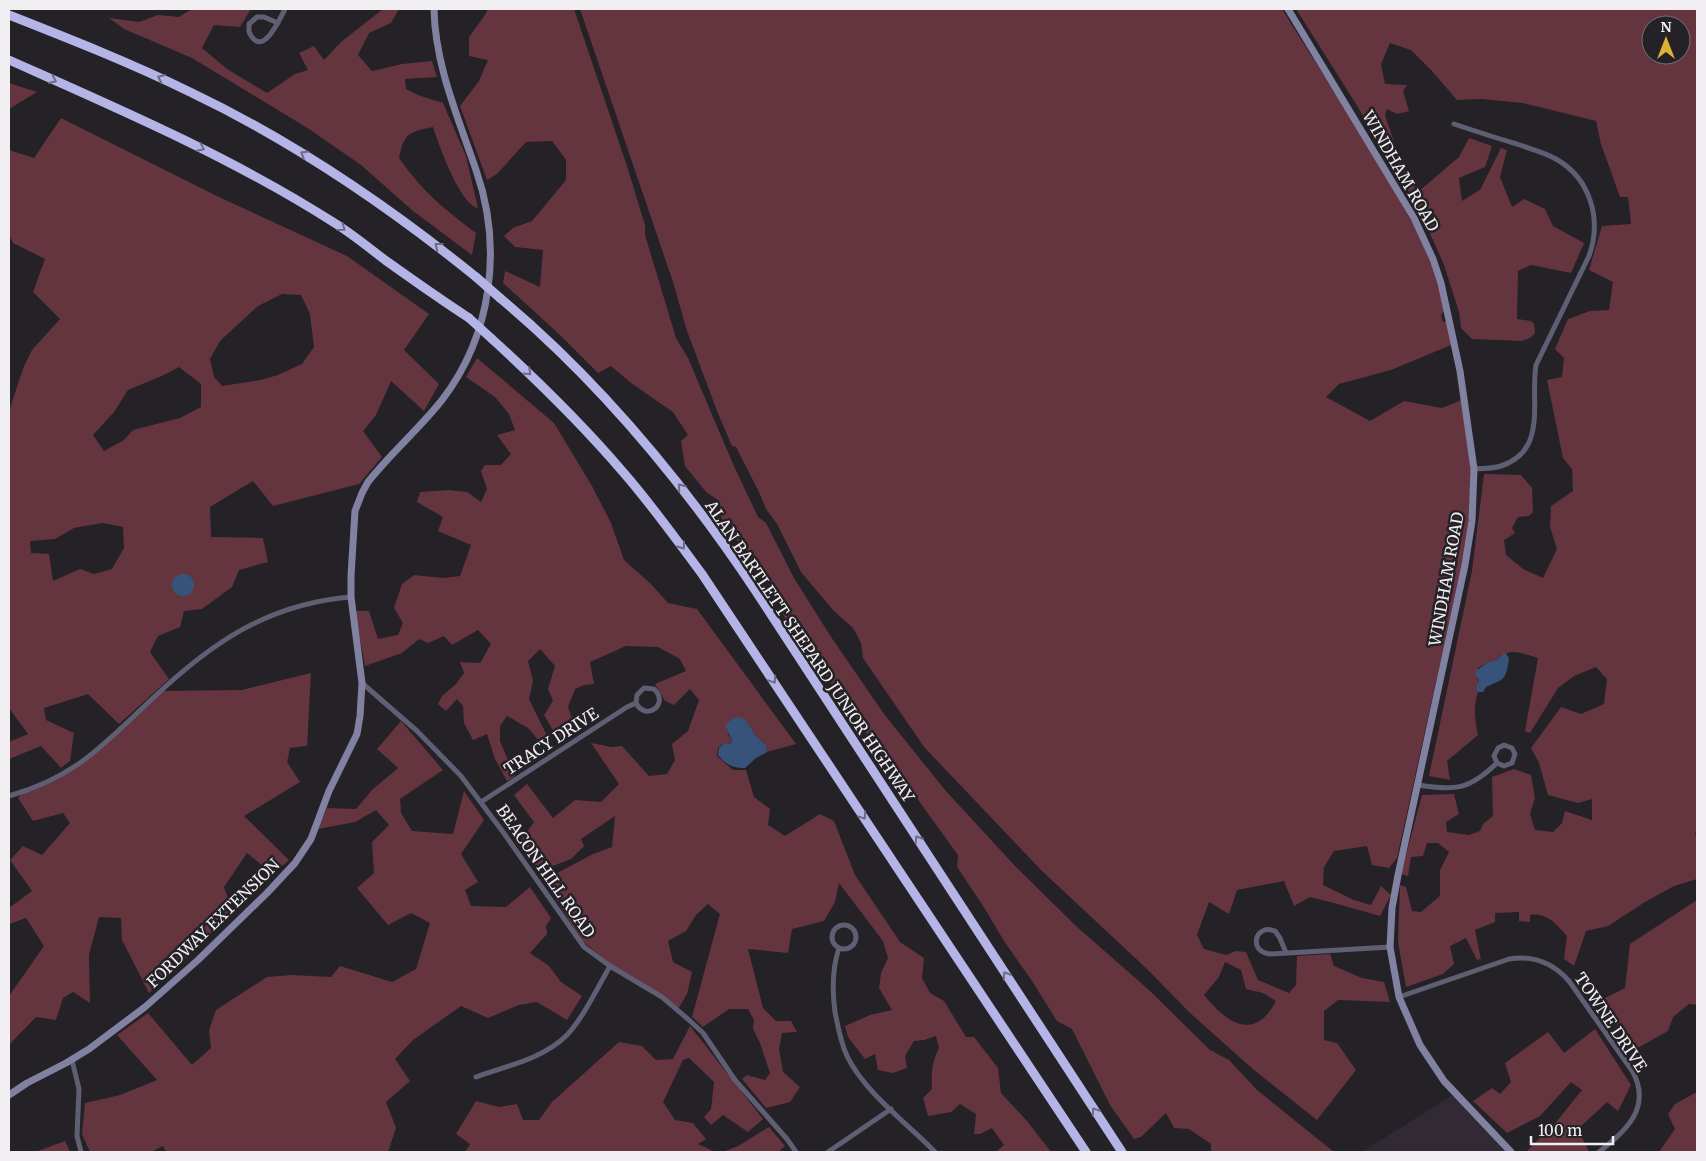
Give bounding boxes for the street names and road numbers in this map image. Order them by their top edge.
street label: WINDHAM ROAD [1358,106,1444,235]
street label: ALAN BARTLETT SHEPARD JUNIOR HIGHWAY [701,495,919,806]
street label: WINDHAM ROAD [1424,510,1468,649]
street label: TRACY DRIVE [500,703,603,779]
street label: BEACON HILL ROAD [493,801,599,941]
street label: FORDWAY EXTENSION [142,854,284,992]
street label: TOWNE DRIVE [1570,969,1652,1076]

